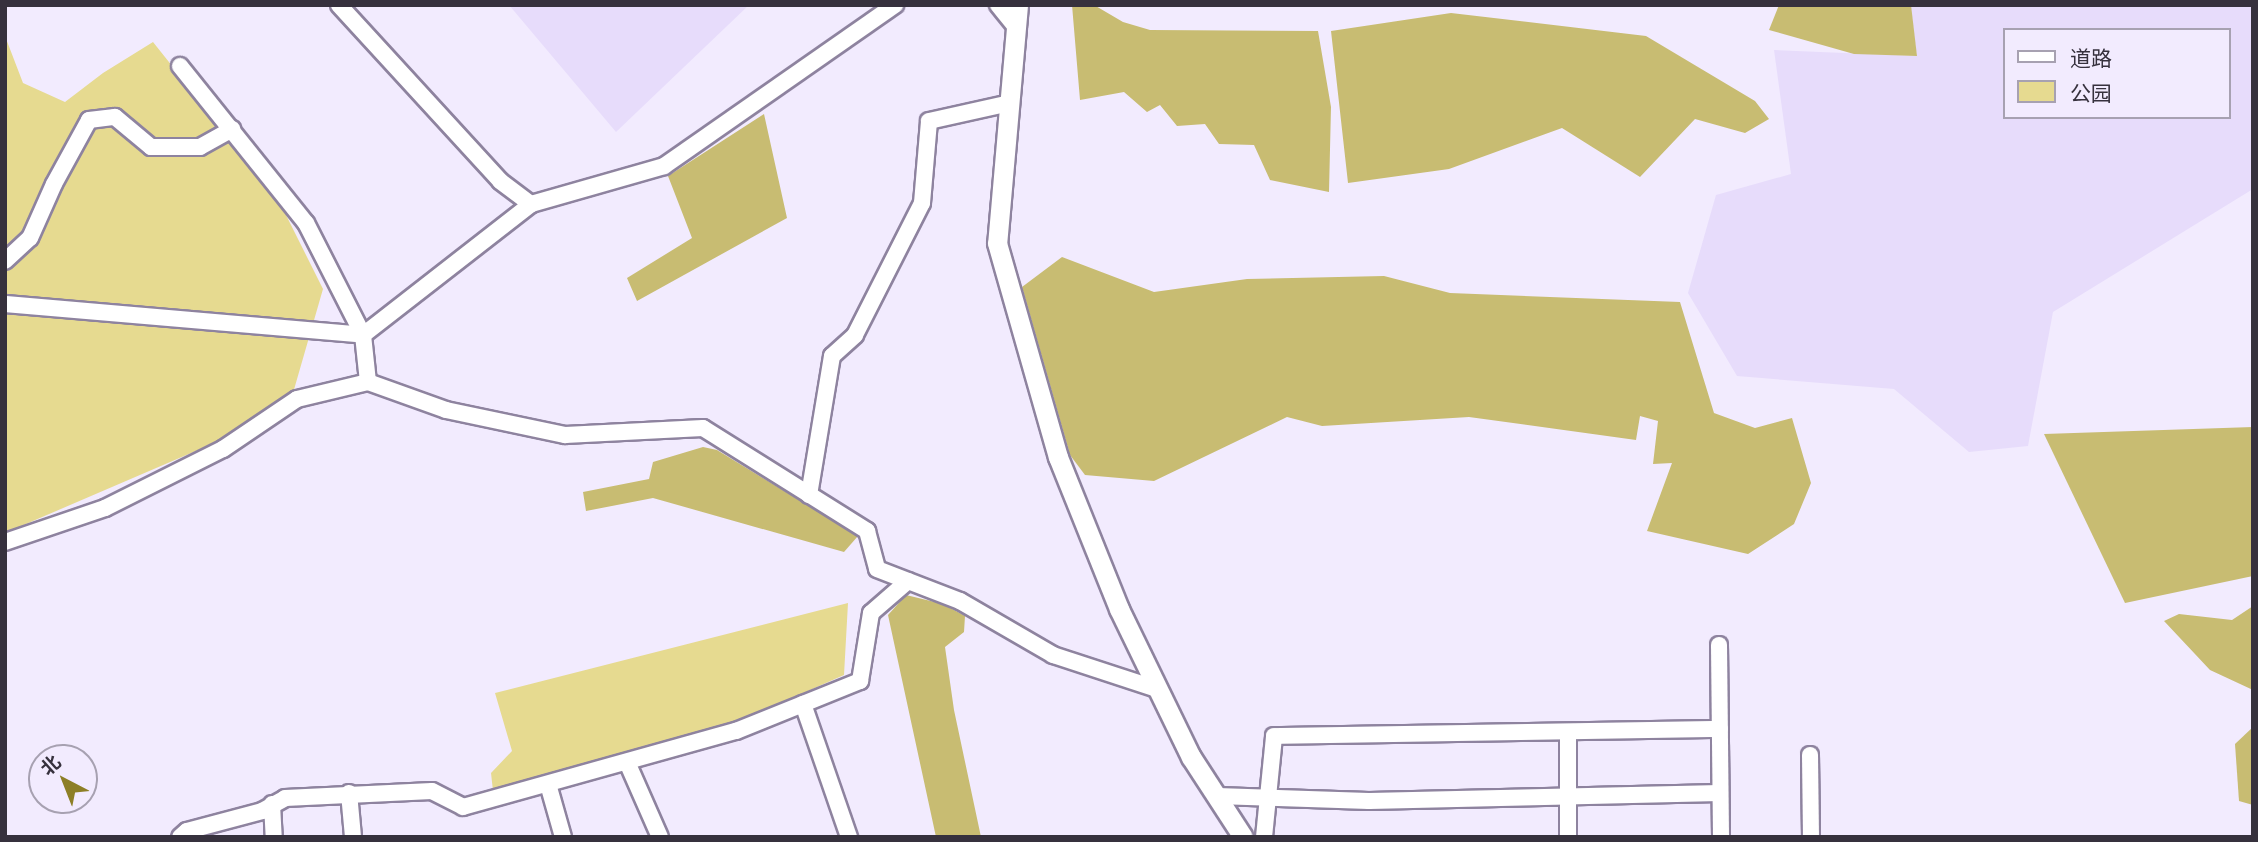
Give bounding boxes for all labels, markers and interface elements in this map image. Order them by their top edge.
legend [2002,28,2230,119]
text: 道路 [2070,45,2112,72]
text: 公园 [2070,80,2112,107]
north arrow [28,744,98,814]
text: 北 [35,750,65,780]

